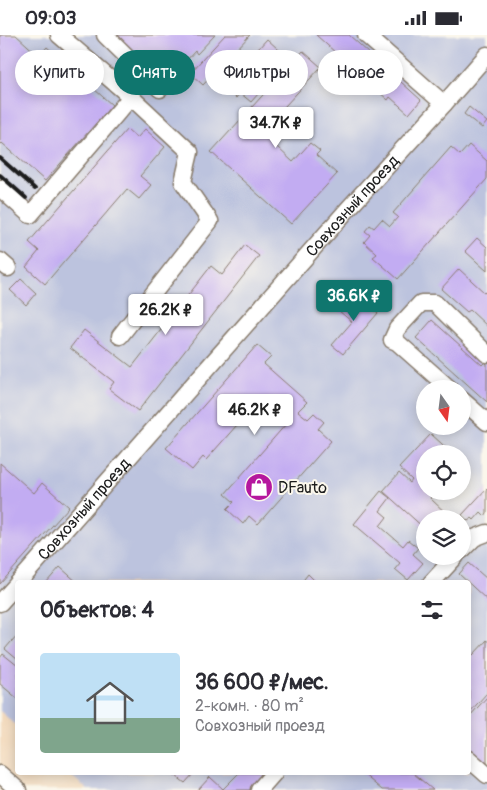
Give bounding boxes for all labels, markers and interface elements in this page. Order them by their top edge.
text: 09:03 [25,6,76,30]
chip: Купить [15,50,104,95]
chip: Снять [114,50,195,95]
chip: Фильтры [205,50,308,95]
chip: Новое [318,50,403,95]
pin: 34.7K ₽ [230,107,322,149]
text: 34.7K ₽ [250,113,302,133]
street label: Совхозный проезд [302,151,404,261]
pin: 36.6K ₽ [308,279,400,322]
text: 36.6K ₽ [327,286,381,306]
pin: 26.2K ₽ [120,293,212,336]
text: 26.2K ₽ [139,300,193,320]
north arrow [416,380,471,435]
map controls [416,380,471,565]
pin: 46.2K ₽ [209,393,301,436]
text: 46.2K ₽ [228,400,282,420]
button: locate [416,445,471,500]
street label: Совхозный проезд [34,454,135,565]
shop icon: DFauto [244,472,274,502]
place label: DFauto [278,478,327,498]
button: layers [416,510,471,565]
icon: filters [418,596,446,624]
text: Объектов: 4 [40,597,154,624]
text: 36 600 ₽/мес. [195,669,329,696]
icon: home [80,673,140,733]
text: 2-комн. · 80 m² [195,696,304,716]
text: Совхозный проезд [195,716,325,736]

